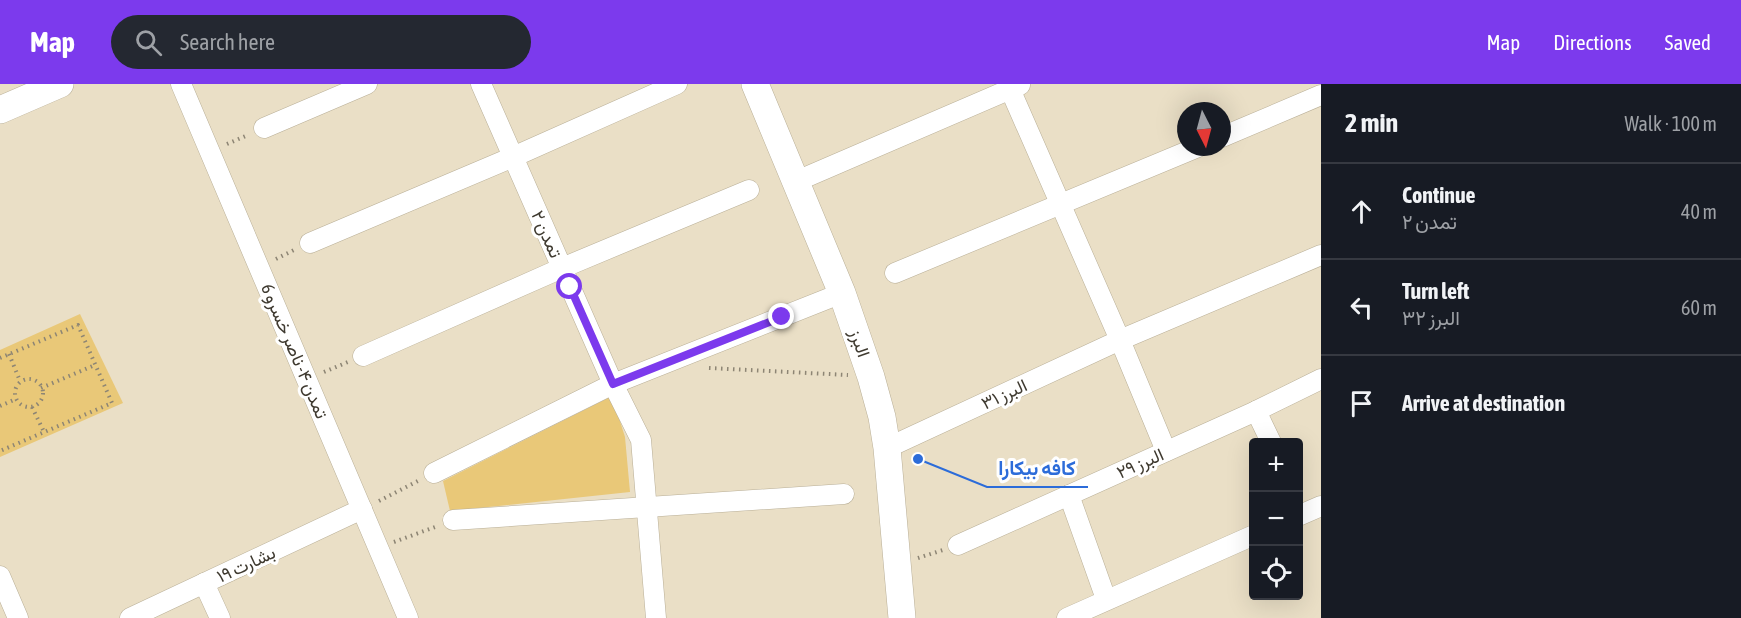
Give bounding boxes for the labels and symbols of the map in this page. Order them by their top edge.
north arrow [1177,102,1231,156]
street label: تمدن ۲ [527,207,567,261]
route start [556,273,582,299]
street label: تمدن ۴- ناصر خسرو 6 [256,280,333,422]
route end [768,303,794,329]
street label: البرز [844,325,875,360]
street label: البرز ۳۱ [978,374,1031,415]
street label: البرز ۲۹ [1113,443,1167,483]
callout: کافه بیکارا [987,449,1088,487]
text: کافه بیکارا [998,456,1076,481]
street label: بشارت ۱۹ [213,541,279,588]

